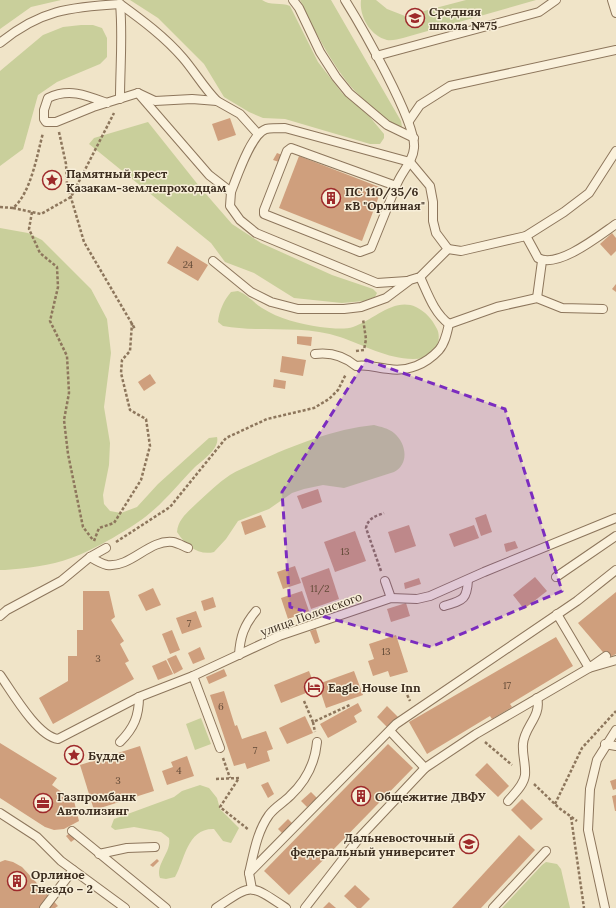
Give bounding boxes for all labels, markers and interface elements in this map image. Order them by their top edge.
place label: Средняя школа №75 [429,4,498,33]
school or university icon: Средняя школа №75 [404,7,426,29]
place label: Памятный крест Казакам-землепроходцам [66,166,227,195]
place icon: Памятный крест Казакам-землепроходцам [41,169,63,191]
place label: ПС 110/35/6 кВ "Орлиная" [345,184,425,213]
building icon: ПС 110/35/6 кВ "Орлиная" [320,187,342,209]
house number: 24 [183,258,194,271]
house number: 13 [340,545,350,558]
house number: 11/2 [310,582,330,595]
street label: улица Полонского [258,589,364,639]
house number: 7 [187,617,192,630]
house number: 13 [381,645,391,658]
house number: 3 [95,652,101,665]
hotel icon: Eagle House Inn [303,676,325,698]
house number: 17 [503,679,512,692]
place label: Eagle House Inn [328,680,421,695]
house number: 6 [218,700,224,713]
place icon: Будде [63,744,85,766]
house number: 7 [253,744,258,757]
place label: Будде [88,748,126,763]
house number: 4 [176,764,182,777]
house number: 3 [115,774,121,787]
building icon: Общежитие ДВФУ [350,785,372,807]
place label: Газпромбанк Автолизинг [57,789,136,818]
place label: Общежитие ДВФУ [375,789,486,804]
office icon: Газпромбанк Автолизинг [32,792,54,814]
place label: Дальневосточный федеральный университет [291,830,456,859]
school or university icon: Дальневосточный федеральный университет [458,833,480,855]
place label: Орлиное Гнездо – 2 [31,867,93,896]
building icon: Орлиное Гнездо – 2 [6,870,28,892]

